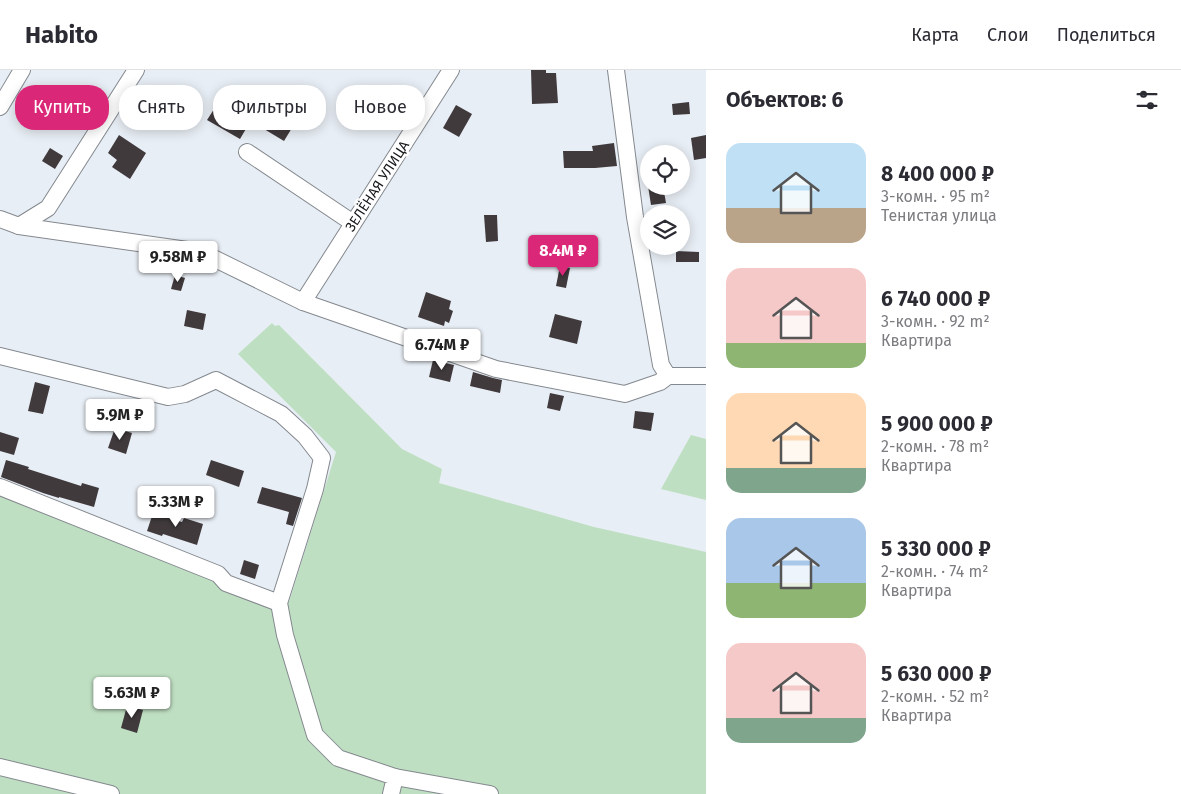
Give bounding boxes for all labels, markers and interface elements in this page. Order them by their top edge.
text: Habito [25,21,98,49]
text: Карта [911,24,959,46]
text: Слои [987,24,1029,46]
text: Поделиться [1057,24,1156,46]
chip: Купить [15,85,109,130]
chip: Снять [119,85,203,130]
chip: Фильтры [213,85,326,130]
chip: Новое [336,85,425,130]
icon: filters [1133,86,1161,114]
text: Объектов: 6 [726,87,843,113]
street label: ЗЕЛЁНАЯ УЛИЦА [342,138,413,235]
map controls [640,145,690,255]
button: locate [640,145,690,195]
text: 8 400 000 ₽ [881,161,994,187]
icon: home [766,163,826,223]
text: 3-комн. · 95 m² [881,187,990,206]
button: layers [640,205,690,255]
text: Тенистая улица [881,206,997,225]
pin: 8.4M ₽ [522,234,604,277]
pin: 9.58M ₽ [132,240,224,283]
text: 8.4M ₽ [539,241,587,260]
text: 9.58M ₽ [150,247,206,266]
text: 6 740 000 ₽ [881,286,990,312]
icon: home [766,288,826,348]
text: 3-комн. · 92 m² [881,312,990,331]
pin: 6.74M ₽ [396,328,488,371]
text: Квартира [881,331,952,350]
text: 6.74M ₽ [415,335,469,354]
pin: 5.9M ₽ [79,398,161,441]
text: 5.9M ₽ [97,405,143,424]
text: 5 900 000 ₽ [881,411,993,437]
icon: home [766,413,826,473]
text: 2-комн. · 78 m² [881,437,989,456]
text: Квартира [881,456,952,475]
pin: 5.33M ₽ [130,486,222,528]
text: 5.33M ₽ [148,492,204,511]
text: 5 330 000 ₽ [881,536,991,562]
icon: home [766,538,826,598]
text: 2-комн. · 74 m² [881,562,989,581]
text: Квартира [881,581,952,600]
text: 5 630 000 ₽ [881,661,991,687]
icon: home [766,663,826,723]
pin: 5.63M ₽ [86,676,178,719]
text: 5.63M ₽ [104,683,160,702]
text: 2-комн. · 52 m² [881,687,989,706]
text: Квартира [881,706,952,725]

